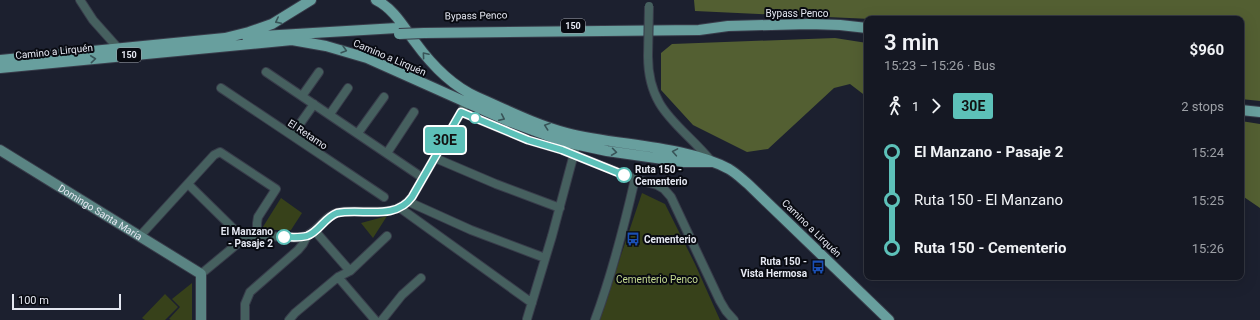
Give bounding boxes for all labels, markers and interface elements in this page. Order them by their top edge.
street label: Bypass Penco [766,8,829,19]
street label: Bypass Penco [445,9,508,22]
one-way arrow [274,16,282,24]
road number: 150 [561,19,585,33]
text: 3 min [884,30,939,55]
street label: Camino a Lirquén [352,37,428,78]
text: $960 [1190,41,1224,59]
street label: Camino a Lirquén [15,42,93,61]
one-way arrow [340,45,347,54]
road number: 150 [117,48,141,62]
one-way arrow [423,52,430,59]
one-way arrow [90,54,97,63]
text: 15:23 – 15:26 · Bus [884,58,996,73]
icon: walk [884,95,906,117]
icon: forward [925,95,947,117]
text: 30E [961,98,985,114]
text: 1 [912,99,919,114]
text: 2 stops [1181,99,1224,114]
unlabelled marker [469,112,481,124]
one-way arrow [498,113,506,121]
street label: El Retamo [286,117,330,152]
one-way arrow [544,123,551,131]
line badge: 30E [422,127,468,153]
text: 30E [433,132,457,148]
text: El Manzano - Pasaje 2 [914,143,1063,161]
text: 15:24 [1192,145,1224,160]
one-way arrow [611,147,618,156]
one-way arrow [672,148,678,156]
place label: Ruta 150 - Cementerio [635,164,688,187]
marker: Ruta 150 - Cementerio [616,167,632,183]
street label: Domingo Santa María [56,182,144,242]
text: Ruta 150 - El Manzano [914,191,1063,209]
text: 15:25 [1192,193,1224,208]
street label: Camino a Lirquén [780,197,843,259]
place label: El Manzano - Pasaje 2 [221,226,273,249]
marker: El Manzano - Pasaje 2 [276,229,292,245]
bus stop icon: Cementerio [625,231,641,247]
place label: Cementerio [644,234,697,245]
text: Ruta 150 - Cementerio [914,239,1067,257]
text: 15:26 [1192,241,1224,256]
place label: Ruta 150 - Vista Hermosa [741,256,808,279]
bus stop icon: Ruta 150 - Vista Hermosa [810,259,826,275]
park label: Cementerio Penco [616,274,698,285]
scale bar [12,292,121,311]
text: 100 m [18,294,49,307]

